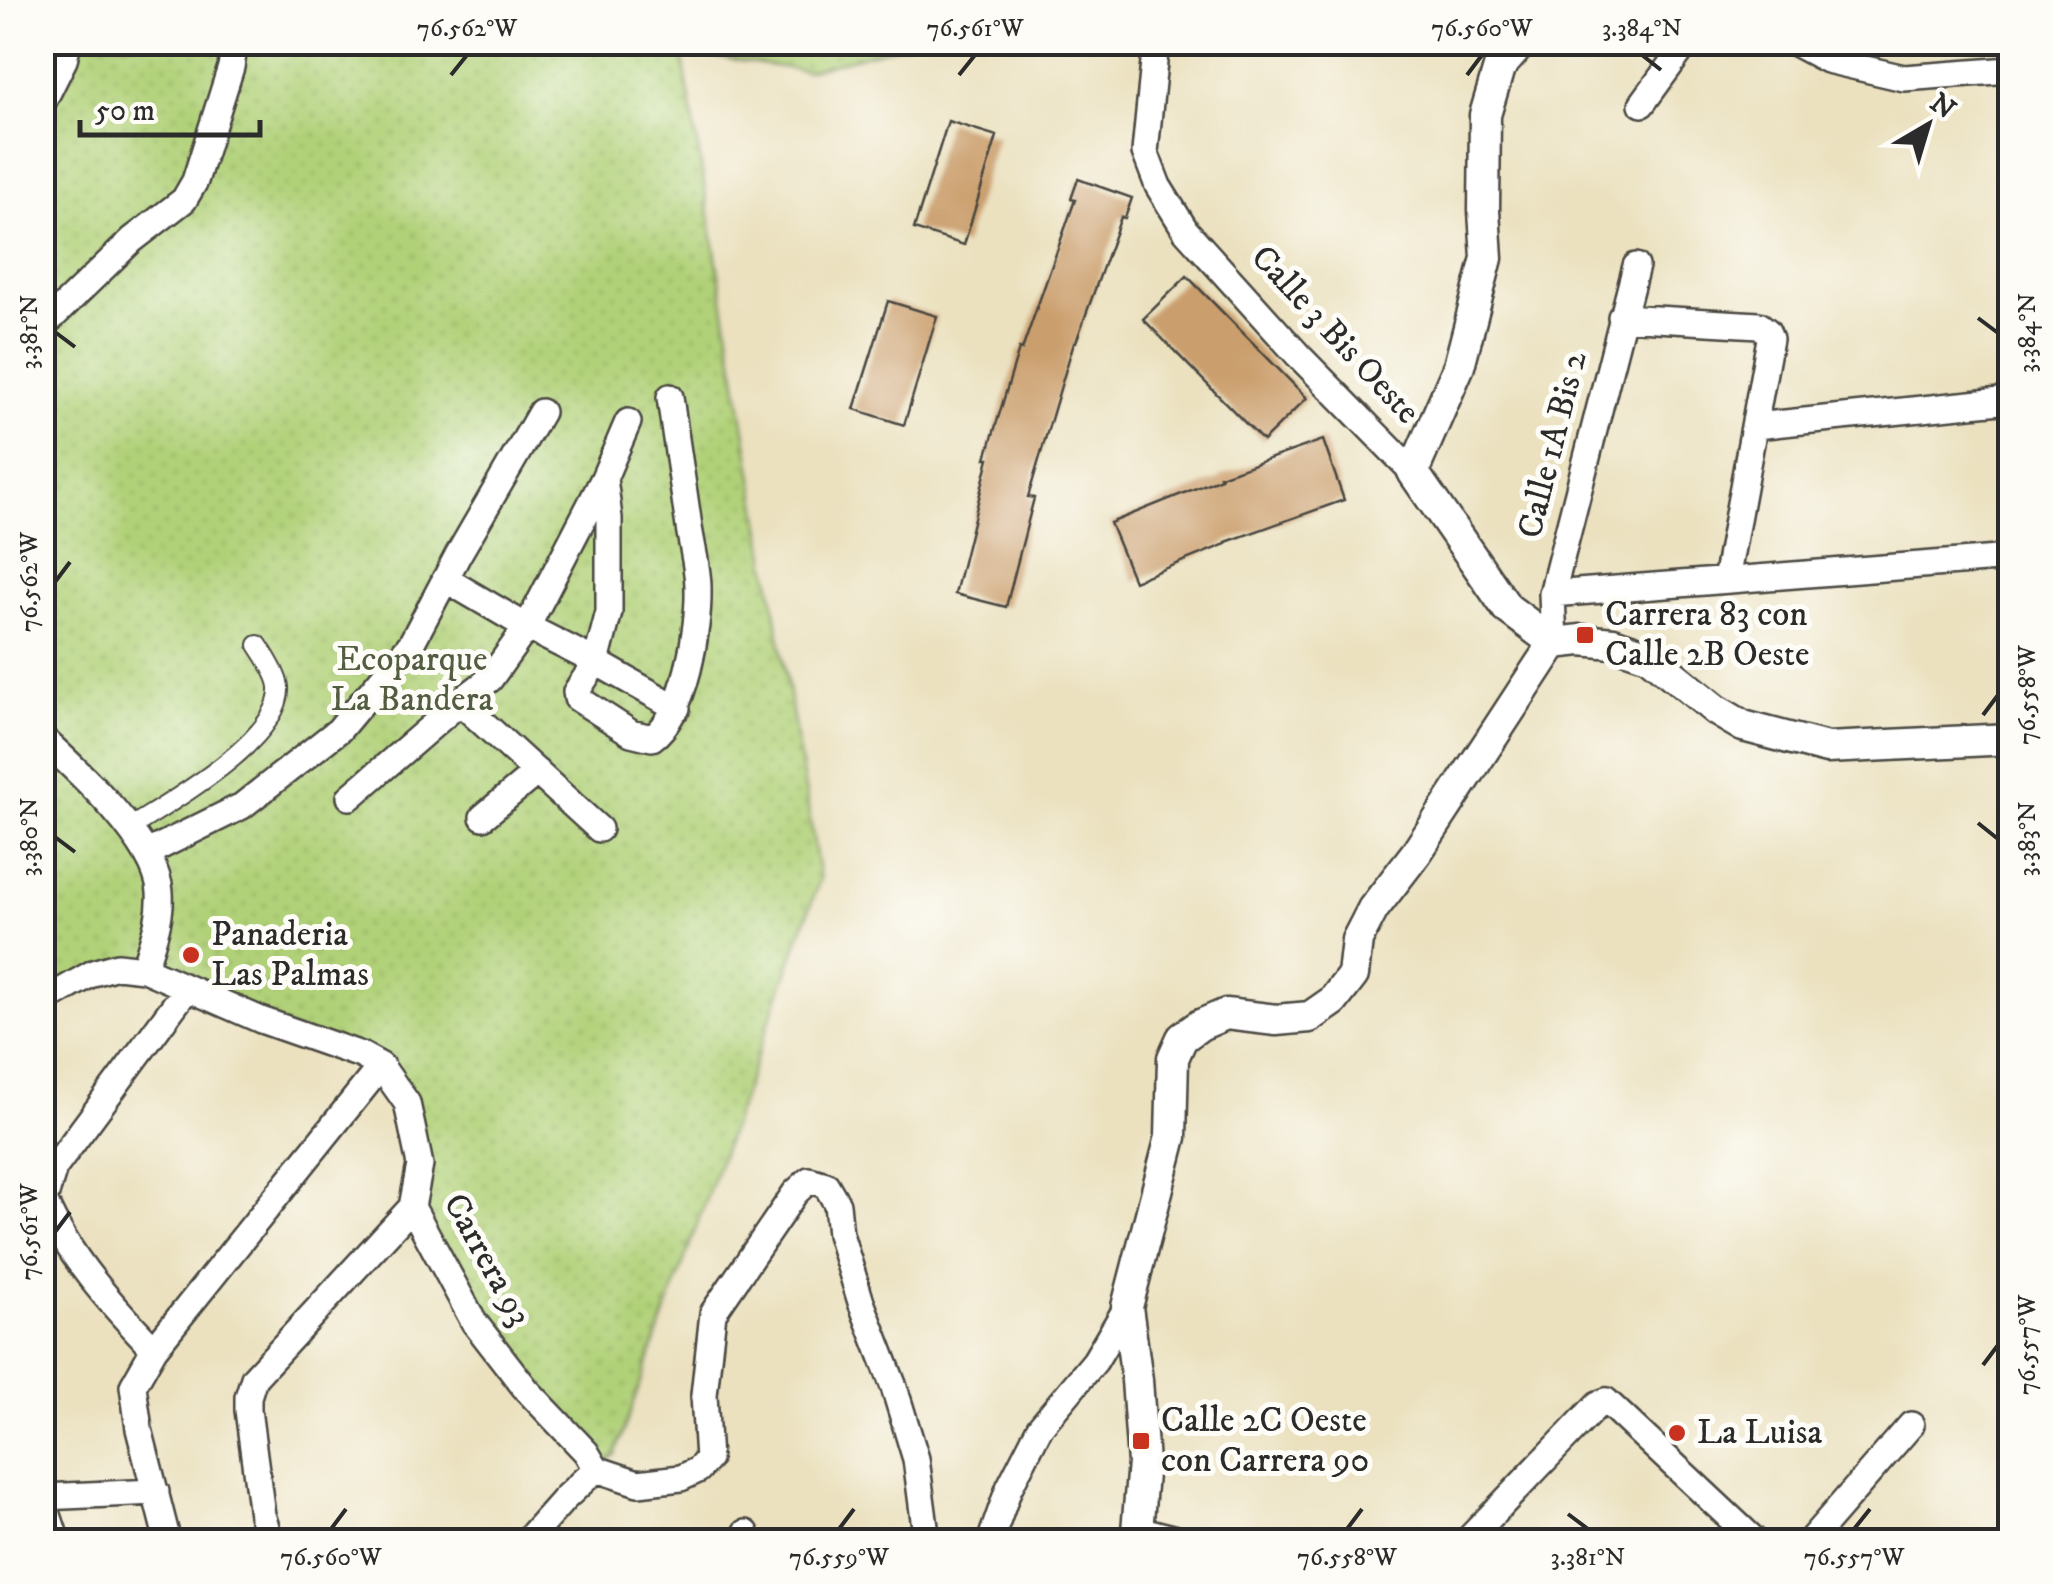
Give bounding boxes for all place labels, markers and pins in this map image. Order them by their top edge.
place label: Carrera 83 con Calle 2B Oeste [1605,593,1810,677]
marker: Carrera 83 con Calle 2B Oeste [1574,624,1596,646]
place label: Panaderia Las Palmas [211,913,369,997]
marker: Panaderia Las Palmas [180,944,202,966]
place label: Calle 2C Oeste con Carrera 90 [1161,1399,1369,1483]
place label: La Luisa [1697,1411,1822,1455]
marker: La Luisa [1666,1422,1688,1444]
marker: Calle 2C Oeste con Carrera 90 [1130,1430,1152,1452]

